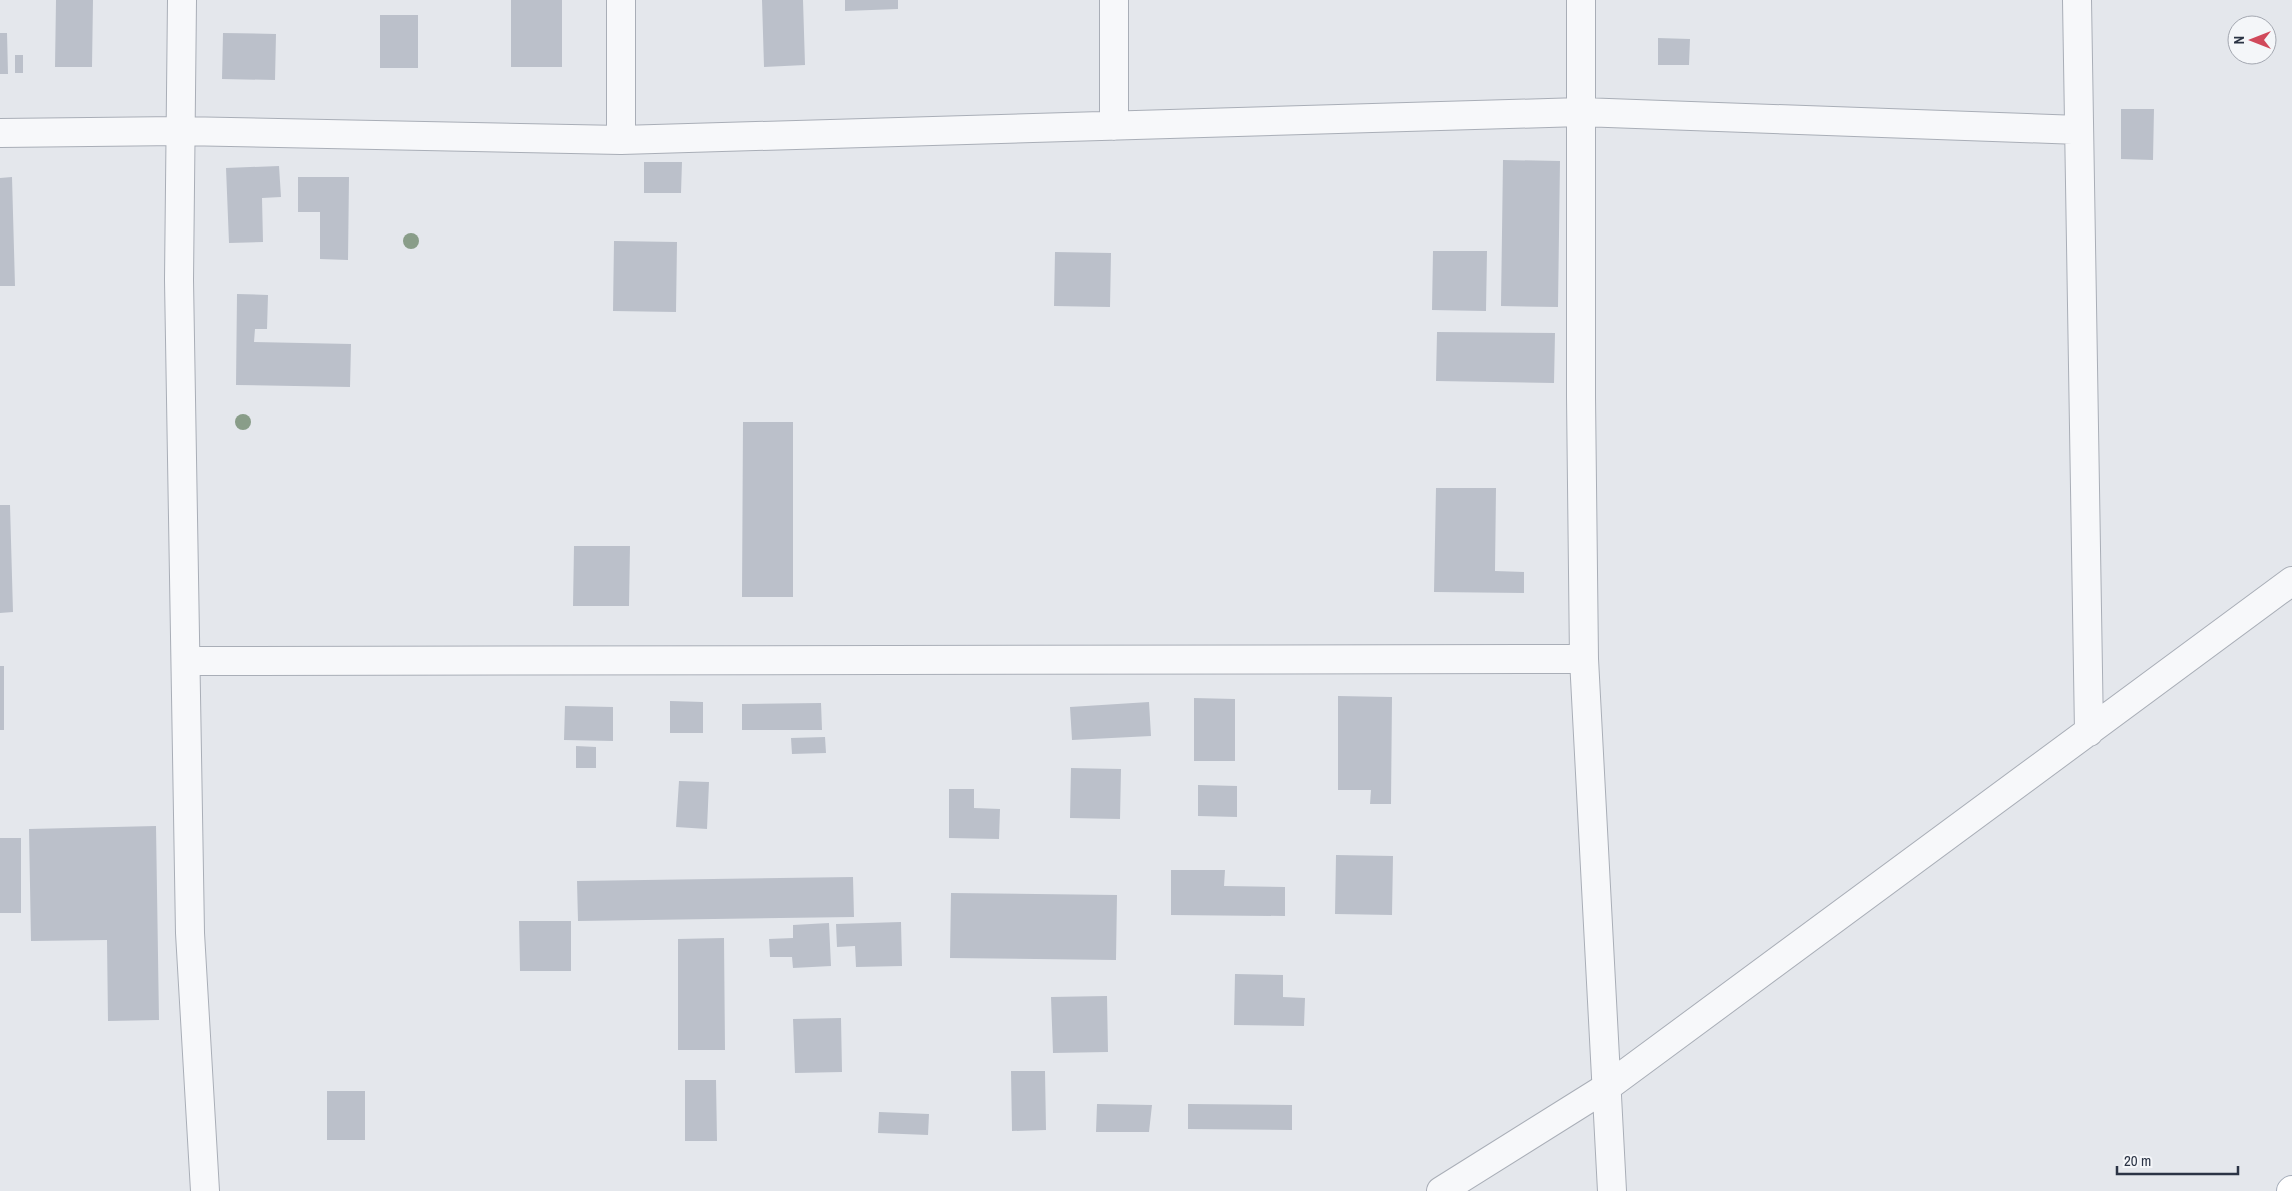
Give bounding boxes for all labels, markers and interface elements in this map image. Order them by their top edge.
north arrow [2227,15,2277,65]
text: N [2230,36,2248,44]
scale bar [2117,1144,2238,1176]
text: 20 m [2124,1150,2151,1171]

